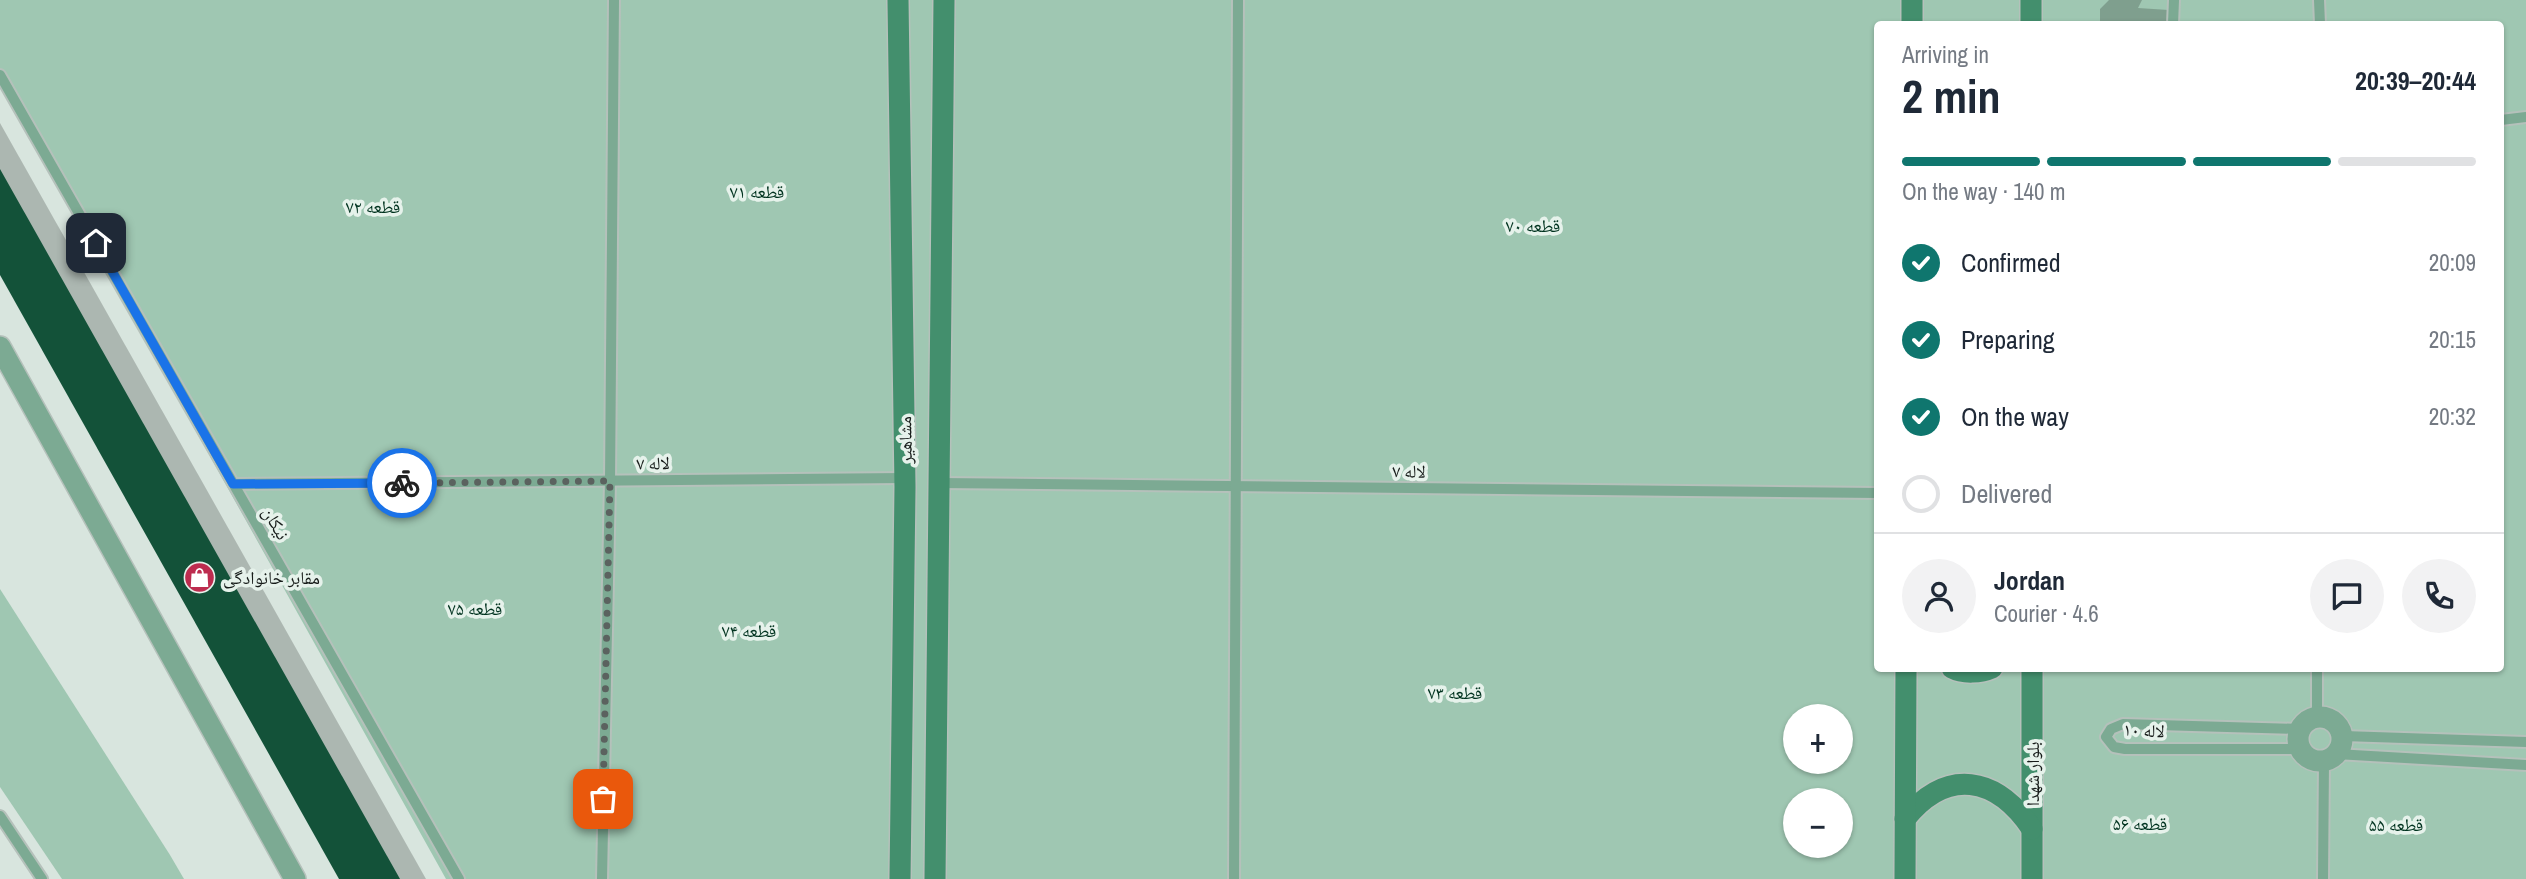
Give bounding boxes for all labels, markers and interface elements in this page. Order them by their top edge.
text: Arriving in [1902,39,1989,70]
text: 20:39–20:44 [2355,63,2476,98]
text: 2 min [1902,65,2001,127]
text: On the way · 140 m [1902,176,2066,207]
park label: قطعه ۷۱ [730,179,784,204]
park label: قطعه ۷۲ [346,194,400,219]
pin [66,213,126,273]
park label: قطعه ۷۰ [1506,213,1560,238]
icon: home [77,224,115,262]
icon: check [1902,244,1940,282]
text: Confirmed [1961,245,2061,280]
text: 20:09 [2429,247,2476,278]
icon: check [1902,321,1940,359]
text: Preparing [1961,322,2055,357]
text: 20:15 [2429,324,2476,355]
icon: check [1902,398,1940,436]
text: On the way [1961,399,2069,434]
text: 20:32 [2429,401,2476,432]
street label: مشاهیر [892,416,918,465]
courier [367,448,437,518]
street label: لاله ۷ [636,450,670,476]
street label: لاله ۷ [1392,458,1426,484]
icon: bike [383,464,421,502]
text: Delivered [1961,476,2052,511]
street label: نیکان [256,502,296,544]
button: person [1902,559,1976,633]
button: chat [2310,559,2384,633]
button: phone [2402,559,2476,633]
shop icon: مقابر خانوادگی [183,560,217,594]
text: Jordan [1994,563,2065,598]
place label: مقابر خانوادگی [223,565,320,590]
park label: قطعه ۷۵ [448,596,502,621]
text: Courier · 4.6 [1994,598,2099,629]
park label: قطعه ۷۴ [722,618,776,643]
park label: قطعه ۷۳ [1428,680,1482,705]
map controls [1783,704,1853,858]
button: + [1783,704,1853,774]
street label: لاله ۱۰ [2123,716,2165,744]
street label: بلوار شهدا [2020,742,2045,806]
pin [573,769,633,829]
icon: bag [584,780,622,818]
button: − [1783,788,1853,858]
park label: قطعه ۵۶ [2113,811,2167,836]
park label: قطعه ۵۵ [2369,812,2423,837]

